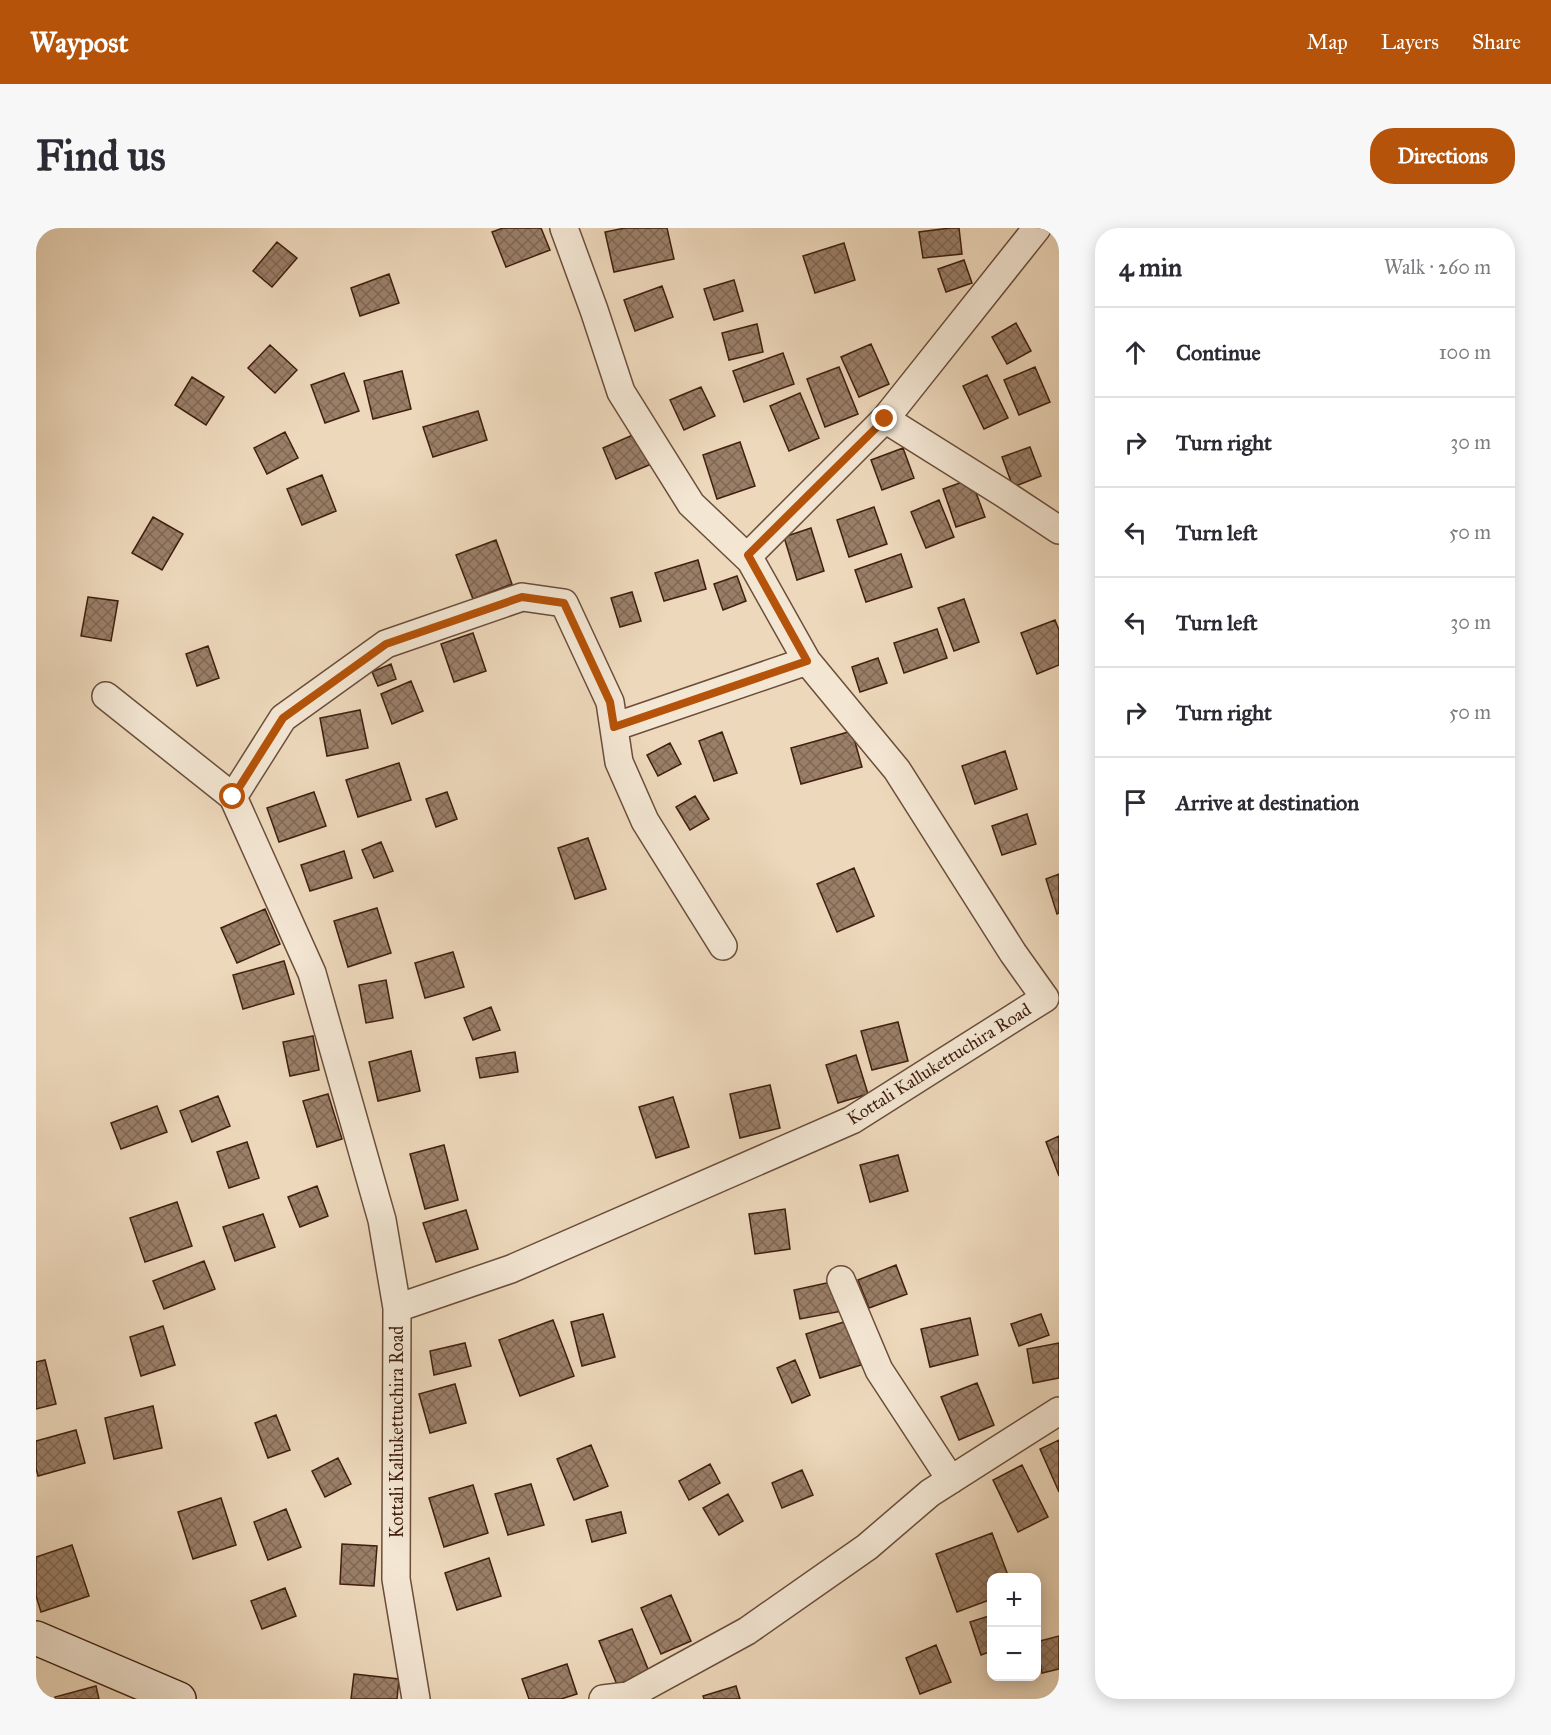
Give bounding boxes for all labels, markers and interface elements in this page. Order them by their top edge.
text: Waypost [30,25,128,60]
text: Map [1307,29,1348,55]
text: Layers [1381,29,1439,55]
text: Share [1472,29,1521,55]
button: Directions [1370,128,1515,184]
text: Find us [36,130,166,182]
text: 4 min [1119,251,1182,283]
text: Walk · 260 m [1384,255,1491,279]
icon: ahead [1119,336,1152,369]
text: Continue [1176,339,1261,366]
text: 100 m [1439,340,1491,364]
route end [871,405,897,431]
icon: right [1119,426,1152,459]
text: Turn right [1176,429,1272,456]
text: 30 m [1450,430,1491,454]
icon: left [1119,516,1152,549]
text: Turn left [1176,519,1258,546]
text: 50 m [1449,520,1491,544]
icon: left [1119,606,1152,639]
text: Turn left [1176,609,1258,636]
text: 30 m [1450,610,1491,634]
icon: right [1119,696,1152,729]
text: Turn right [1176,699,1272,726]
text: 50 m [1449,700,1491,724]
route start [219,783,245,809]
icon: arrive [1119,786,1152,819]
text: Arrive at destination [1176,789,1359,816]
street label: Kottali Kallukettuchira Road [843,998,1035,1130]
street label: Kottali Kallukettuchira Road [386,1326,408,1538]
map controls [987,1573,1041,1681]
button: + [987,1573,1041,1627]
button: − [987,1627,1041,1681]

